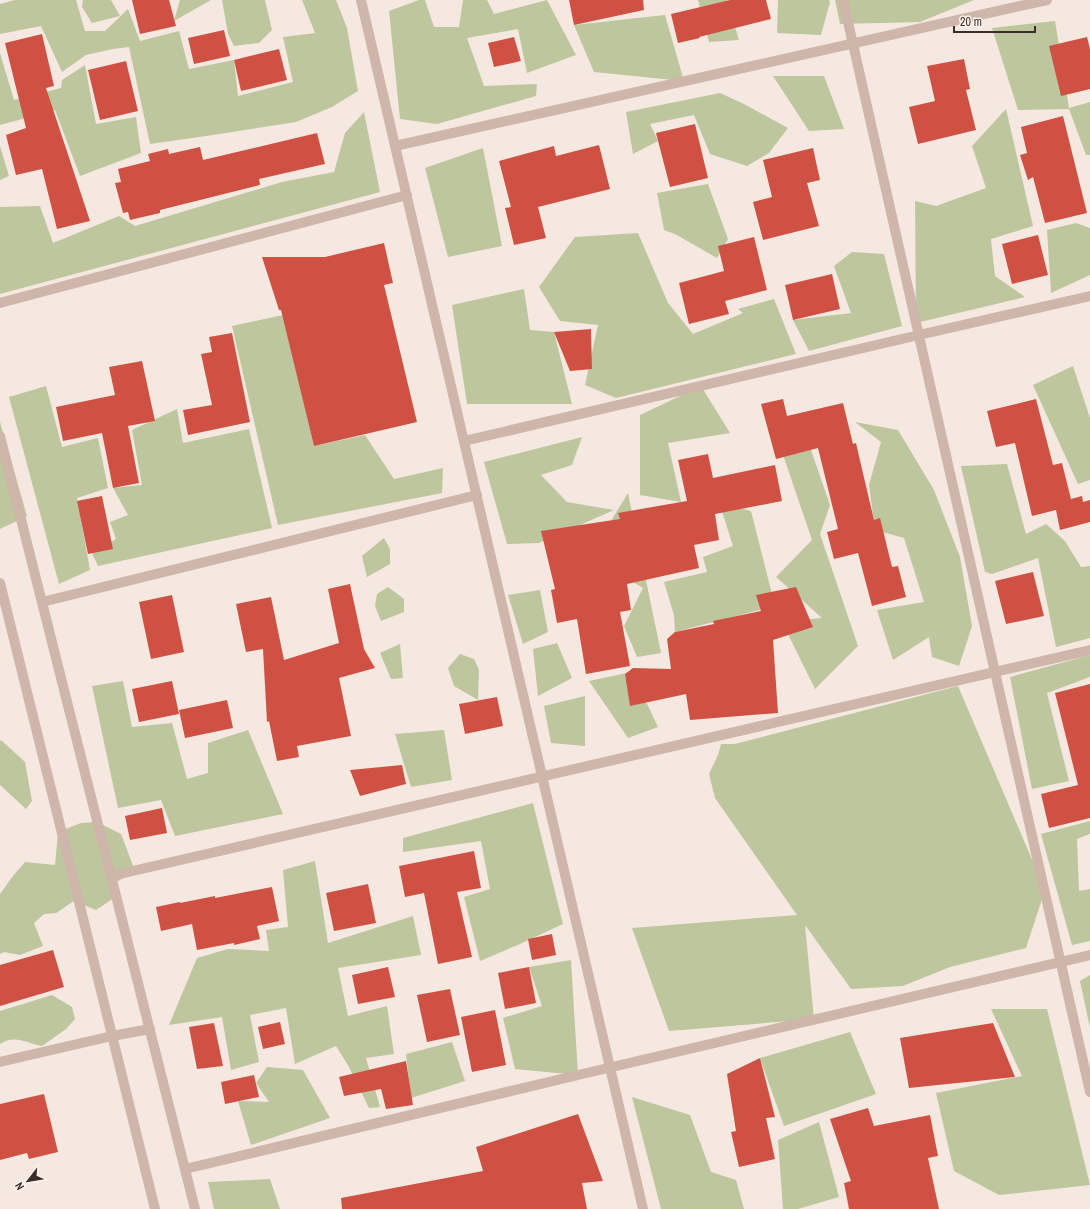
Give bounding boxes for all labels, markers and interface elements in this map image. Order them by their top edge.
scale bar [954,8,1035,34]
text: 20 m [960,14,982,30]
north arrow [8,1161,48,1201]
text: N [12,1180,27,1193]

